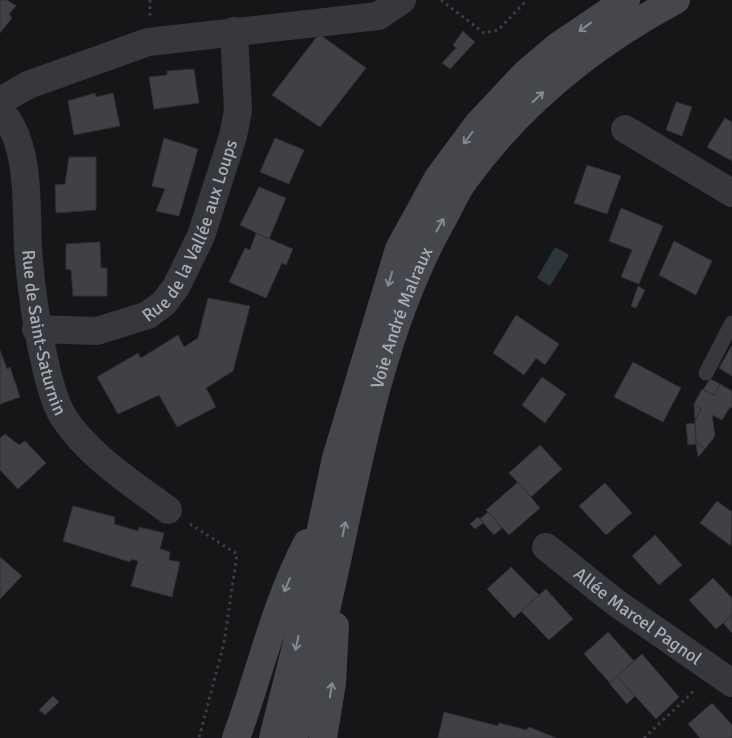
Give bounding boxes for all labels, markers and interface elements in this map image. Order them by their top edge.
one-way arrow [578,22,592,32]
one-way arrow [532,91,544,103]
one-way arrow [463,131,473,145]
street label: Rue de la Vallée aux Loups [138,137,242,327]
one-way arrow [435,218,445,233]
street label: Voie André Malraux [366,243,438,391]
street label: Rue de Saint-Saturnin [17,249,71,419]
one-way arrow [384,271,394,287]
one-way arrow [340,522,349,538]
street label: Allée Marcel Pagnol [569,563,706,670]
one-way arrow [282,577,292,592]
one-way arrow [292,634,301,650]
one-way arrow [326,682,336,698]

